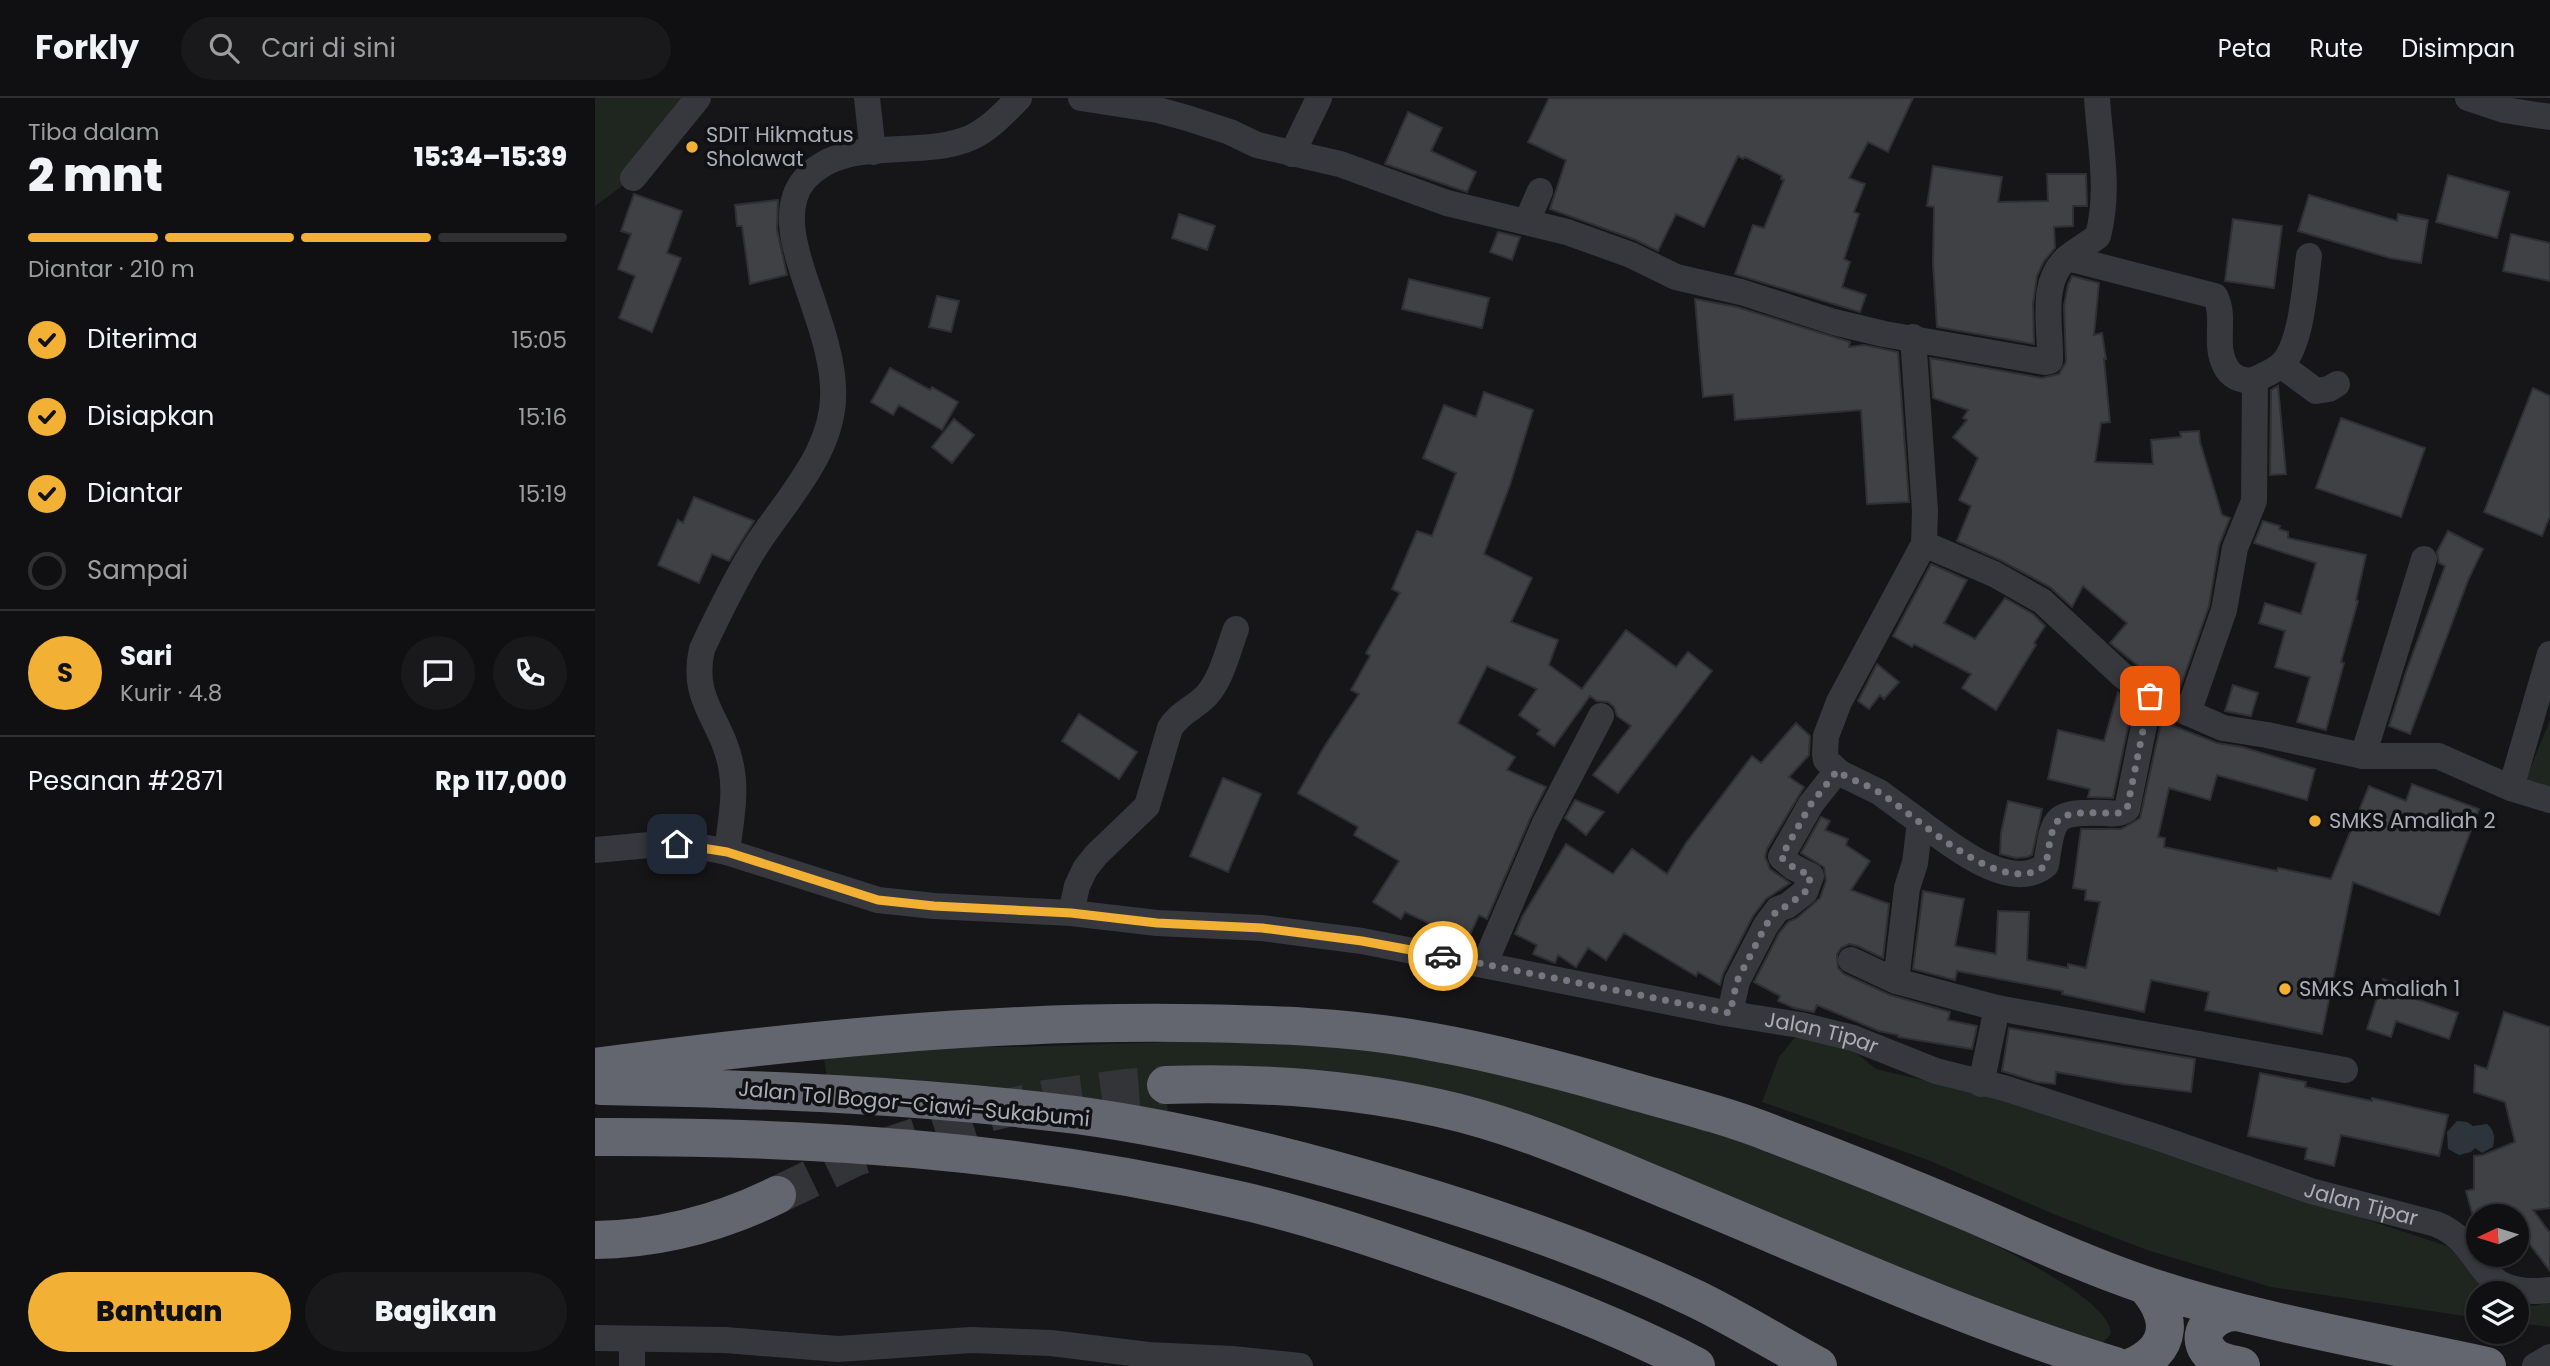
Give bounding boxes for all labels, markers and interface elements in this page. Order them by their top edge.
search box [181,17,671,80]
text: Forkly [35,24,139,71]
icon: search [205,29,243,67]
text: Cari di sini [261,30,396,66]
text: Peta [2218,32,2272,65]
text: Rute [2310,32,2363,65]
text: Disimpan [2401,32,2515,65]
text: Tiba dalam [28,116,159,148]
place label: SDIT Hikmatus Sholawat [706,120,854,173]
text: 15:34–15:39 [414,139,567,175]
marker: SDIT Hikmatus Sholawat [684,139,700,155]
text: 2 mnt [28,143,163,207]
text: Diantar · 210 m [28,253,195,285]
icon: check [28,321,66,359]
text: Diterima [87,321,198,357]
text: 15:05 [511,324,567,356]
icon: check [28,398,66,436]
text: Disiapkan [87,398,215,434]
text: 15:16 [518,401,567,433]
icon: check [28,475,66,513]
text: Diantar [87,475,183,511]
text: 15:19 [518,478,567,510]
text: Sampai [87,552,188,588]
button: chat [401,636,475,710]
button: phone [493,636,567,710]
text: Sari [120,638,172,674]
text: S [57,655,73,691]
pin [2120,666,2180,726]
text: Kurir · 4.8 [120,677,222,709]
icon: bag [2131,677,2169,715]
text: Pesanan #2871 [28,763,224,799]
text: Rp 117,000 [435,763,567,799]
place label: SMKS Amaliah 2 [2329,806,2496,835]
marker: SMKS Amaliah 2 [2307,813,2323,829]
pin [647,814,707,874]
icon: home [658,825,696,863]
courier [1408,921,1478,991]
icon: car [1424,937,1462,975]
place label: SMKS Amaliah 1 [2299,974,2460,1003]
marker: SMKS Amaliah 1 [2277,981,2293,997]
street label: Jalan Tipar [1763,1005,1883,1061]
street label: Jalan Tol Bogor–Ciawi–Sukabumi [737,1074,1091,1133]
street label: Jalan Tipar [2300,1175,2421,1233]
north arrow [2466,1204,2529,1267]
map controls [2466,1204,2529,1344]
button: Bantuan [28,1272,291,1352]
button: Bagikan [305,1272,567,1352]
button: layers [2466,1281,2529,1344]

